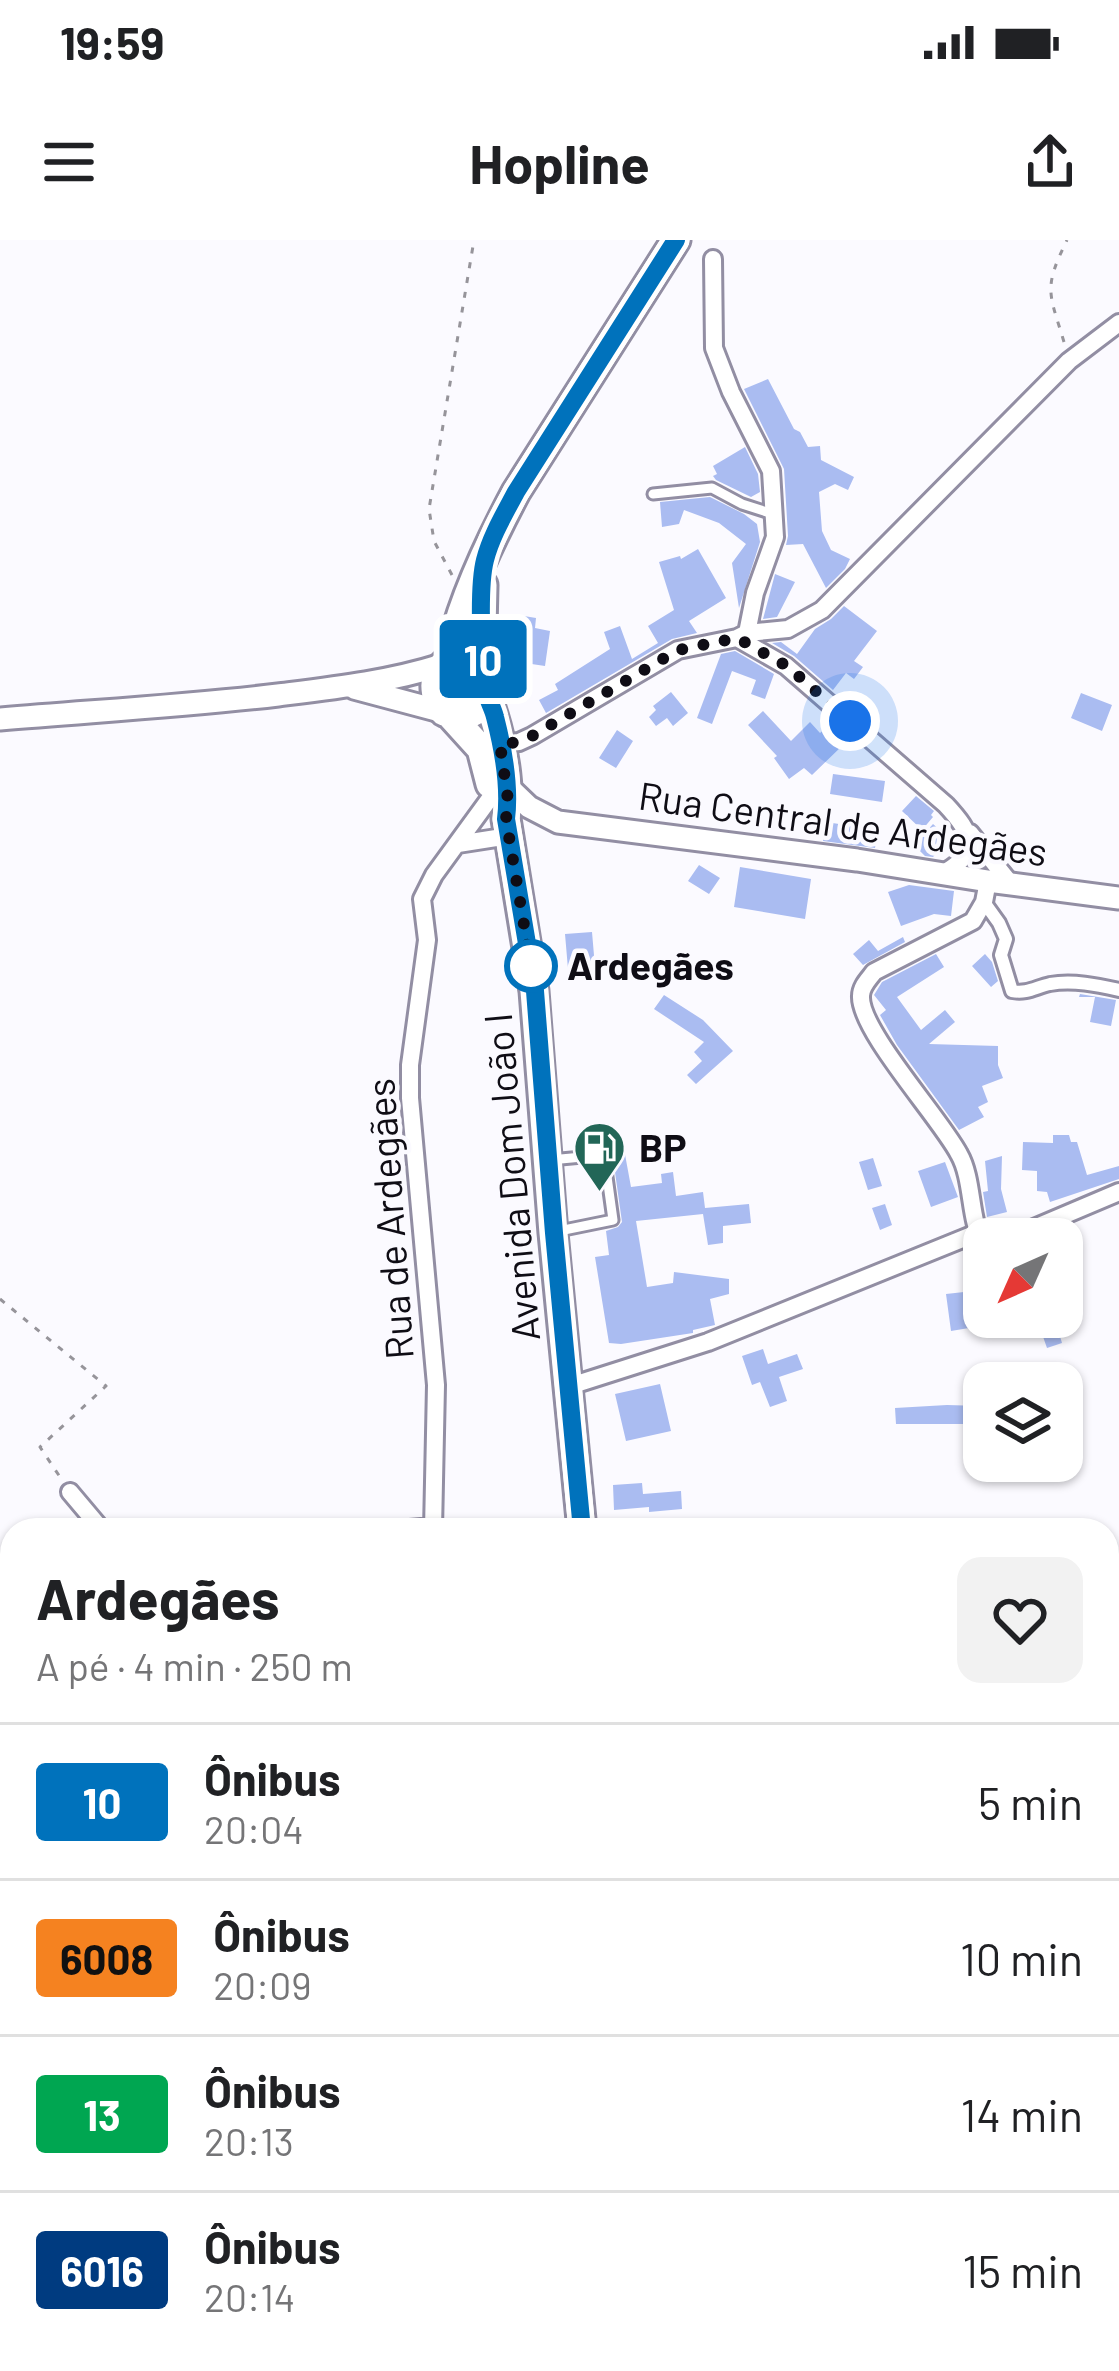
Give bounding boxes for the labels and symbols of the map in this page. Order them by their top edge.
line badge: 10 [429,620,537,698]
your location [820,691,880,751]
street label: Rua Central de Ardegães [636,771,1051,874]
marker: Ardegães [506,941,556,991]
place label: Ardegães [567,941,734,988]
street label: Avenida Dom João I [473,1011,548,1343]
street label: Rua de Ardegães [355,1077,422,1361]
fuel station icon: BP [572,1120,628,1194]
place label: BP [639,1123,686,1170]
north arrow [963,1218,1083,1338]

